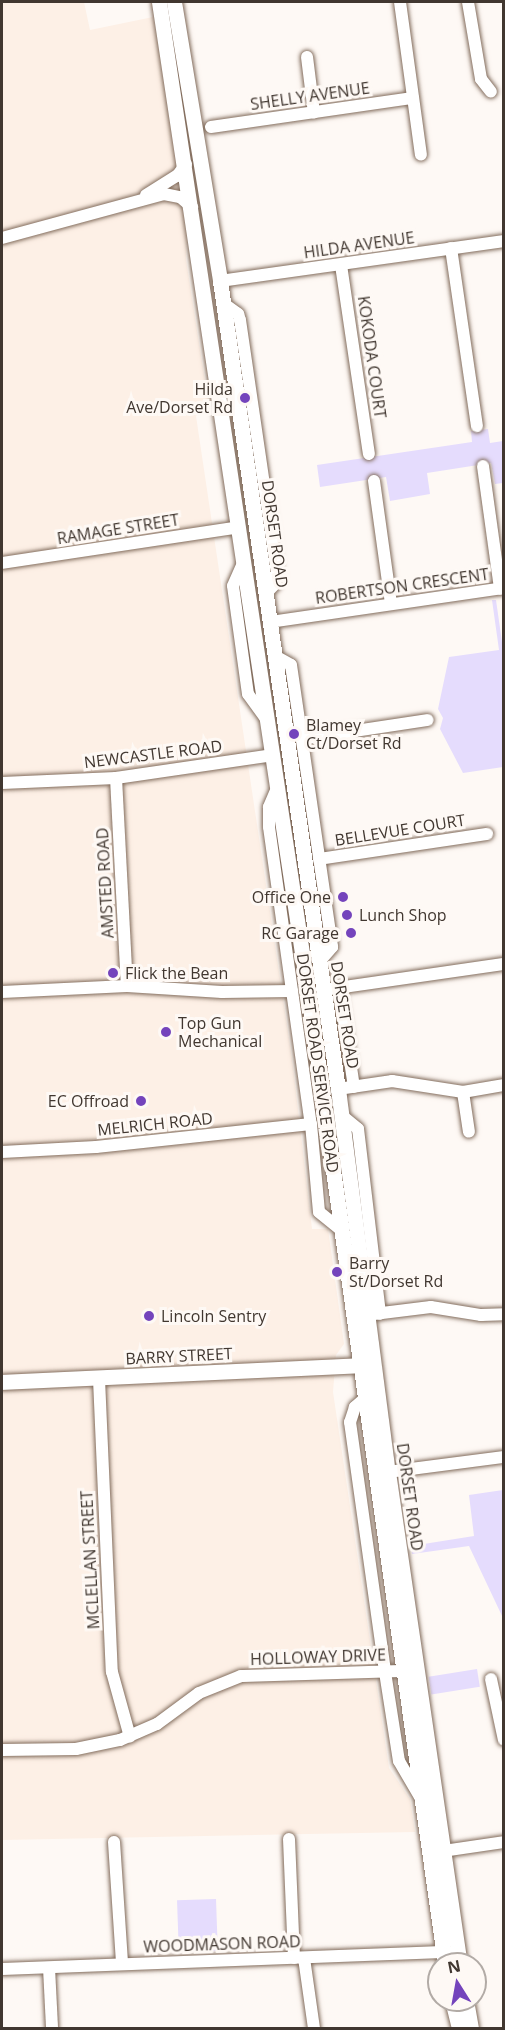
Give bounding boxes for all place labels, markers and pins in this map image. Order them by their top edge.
place label: Hilda Ave/Dorset Rd [126,379,233,417]
marker: Hilda Ave/Dorset Rd [238,391,252,405]
place label: Blamey Ct/Dorset Rd [306,715,402,753]
marker: Blamey Ct/Dorset Rd [287,727,301,741]
place label: Office One [252,887,331,907]
marker: Office One [336,890,350,904]
place label: Lunch Shop [359,905,447,925]
marker: Lunch Shop [340,908,354,922]
place label: RC Garage [261,923,339,943]
marker: RC Garage [344,926,358,940]
place label: Flick the Bean [125,963,228,983]
marker: Flick the Bean [106,966,120,980]
place label: Top Gun Mechanical [178,1013,262,1051]
marker: Top Gun Mechanical [159,1025,173,1039]
place label: EC Offroad [48,1091,129,1111]
marker: EC Offroad [134,1094,148,1108]
place label: Barry St/Dorset Rd [349,1253,443,1291]
marker: Barry St/Dorset Rd [330,1265,344,1279]
place label: Lincoln Sentry [161,1306,266,1326]
marker: Lincoln Sentry [142,1309,156,1323]

